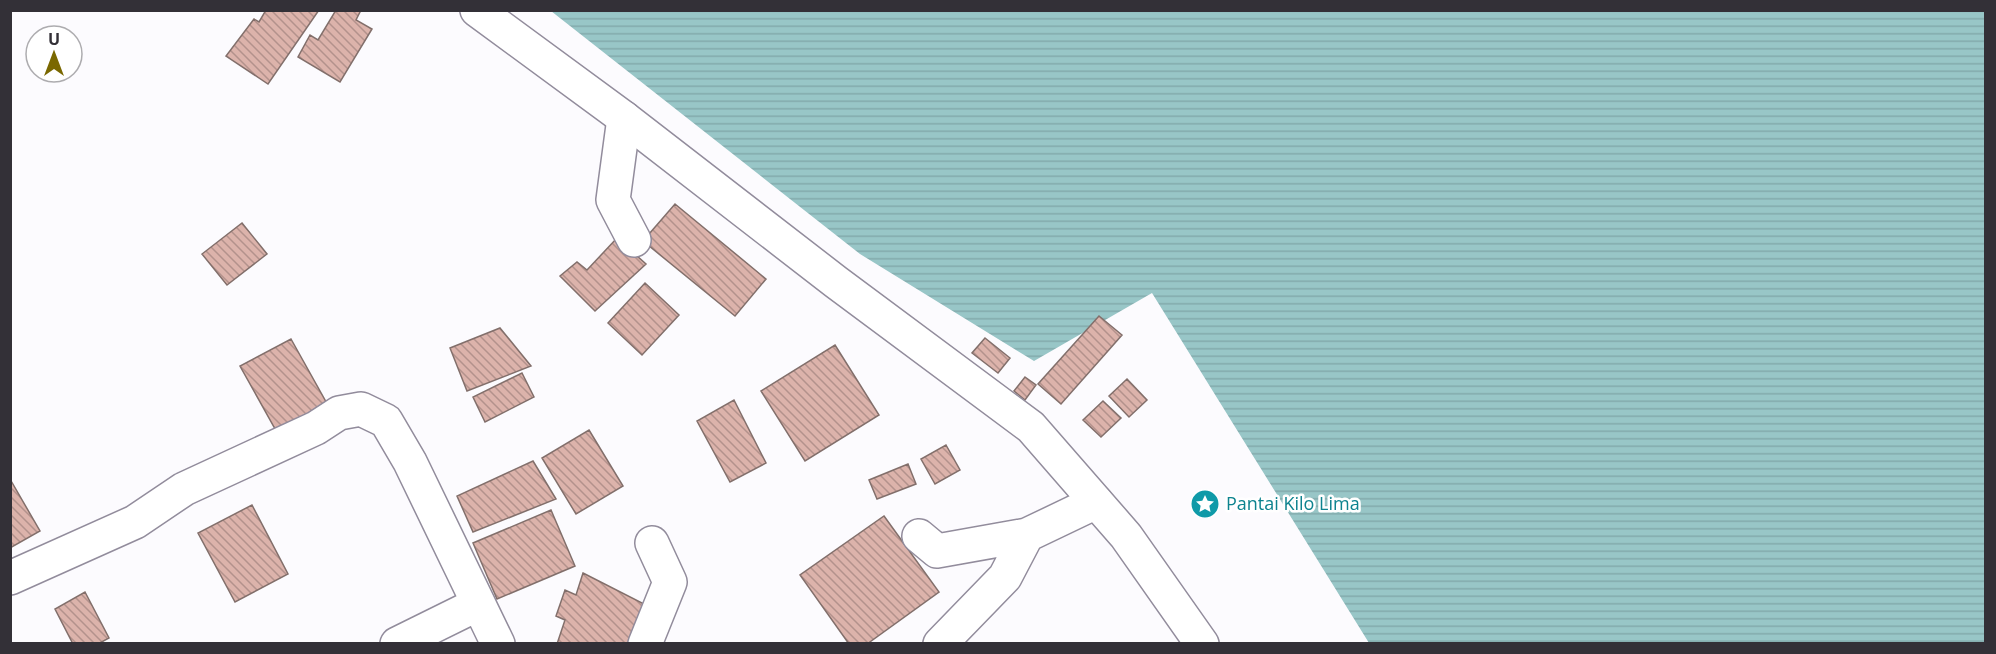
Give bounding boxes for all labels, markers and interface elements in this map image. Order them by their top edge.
north arrow [24,24,84,84]
text: U [48,28,60,50]
place icon: Pantai Kilo Lima [1189,488,1221,520]
place label: Pantai Kilo Lima [1226,491,1360,515]

